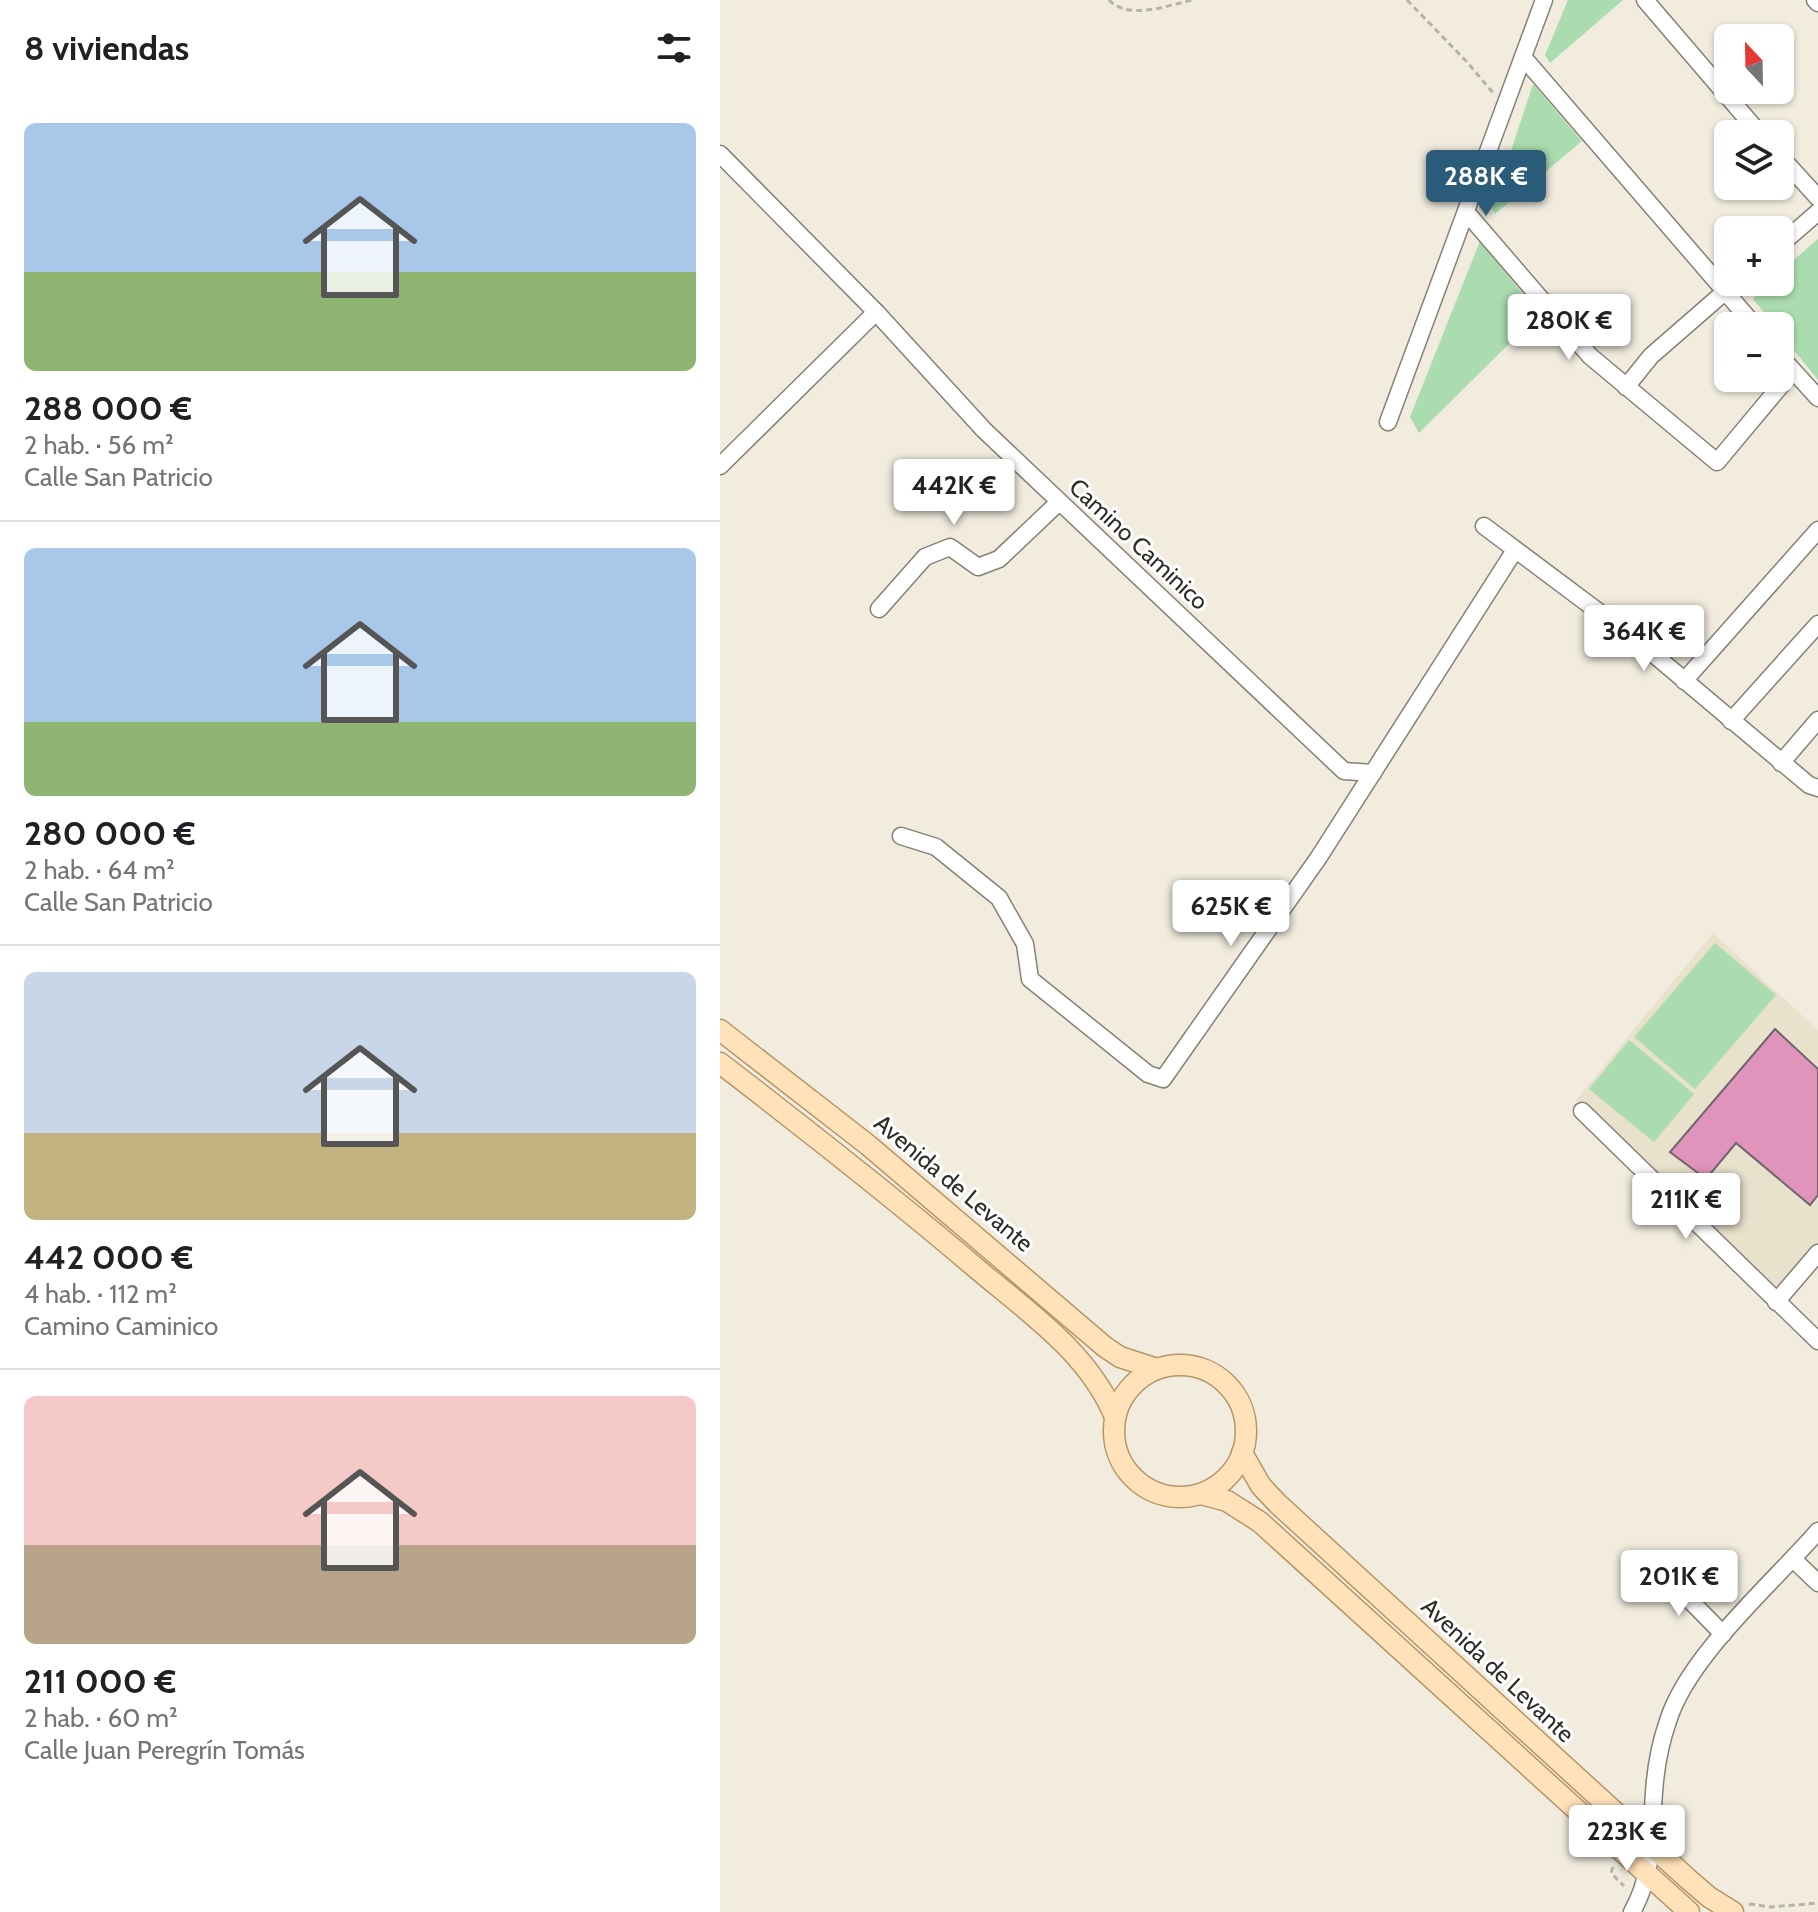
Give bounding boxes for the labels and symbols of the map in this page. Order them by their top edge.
north arrow [1714,24,1794,104]
pin: 288K € [1421,150,1551,218]
pin: 280K € [1504,294,1634,362]
pin: 442K € [889,459,1019,527]
street label: Camino Caminico [1064,472,1214,616]
pin: 364K € [1579,605,1709,673]
pin: 625K € [1166,880,1296,948]
street label: Avenida de Levante [869,1108,1039,1258]
pin: 211K € [1621,1173,1751,1241]
pin: 201K € [1614,1550,1744,1618]
street label: Avenida de Levante [1416,1592,1580,1748]
pin: 223K € [1562,1805,1692,1873]

